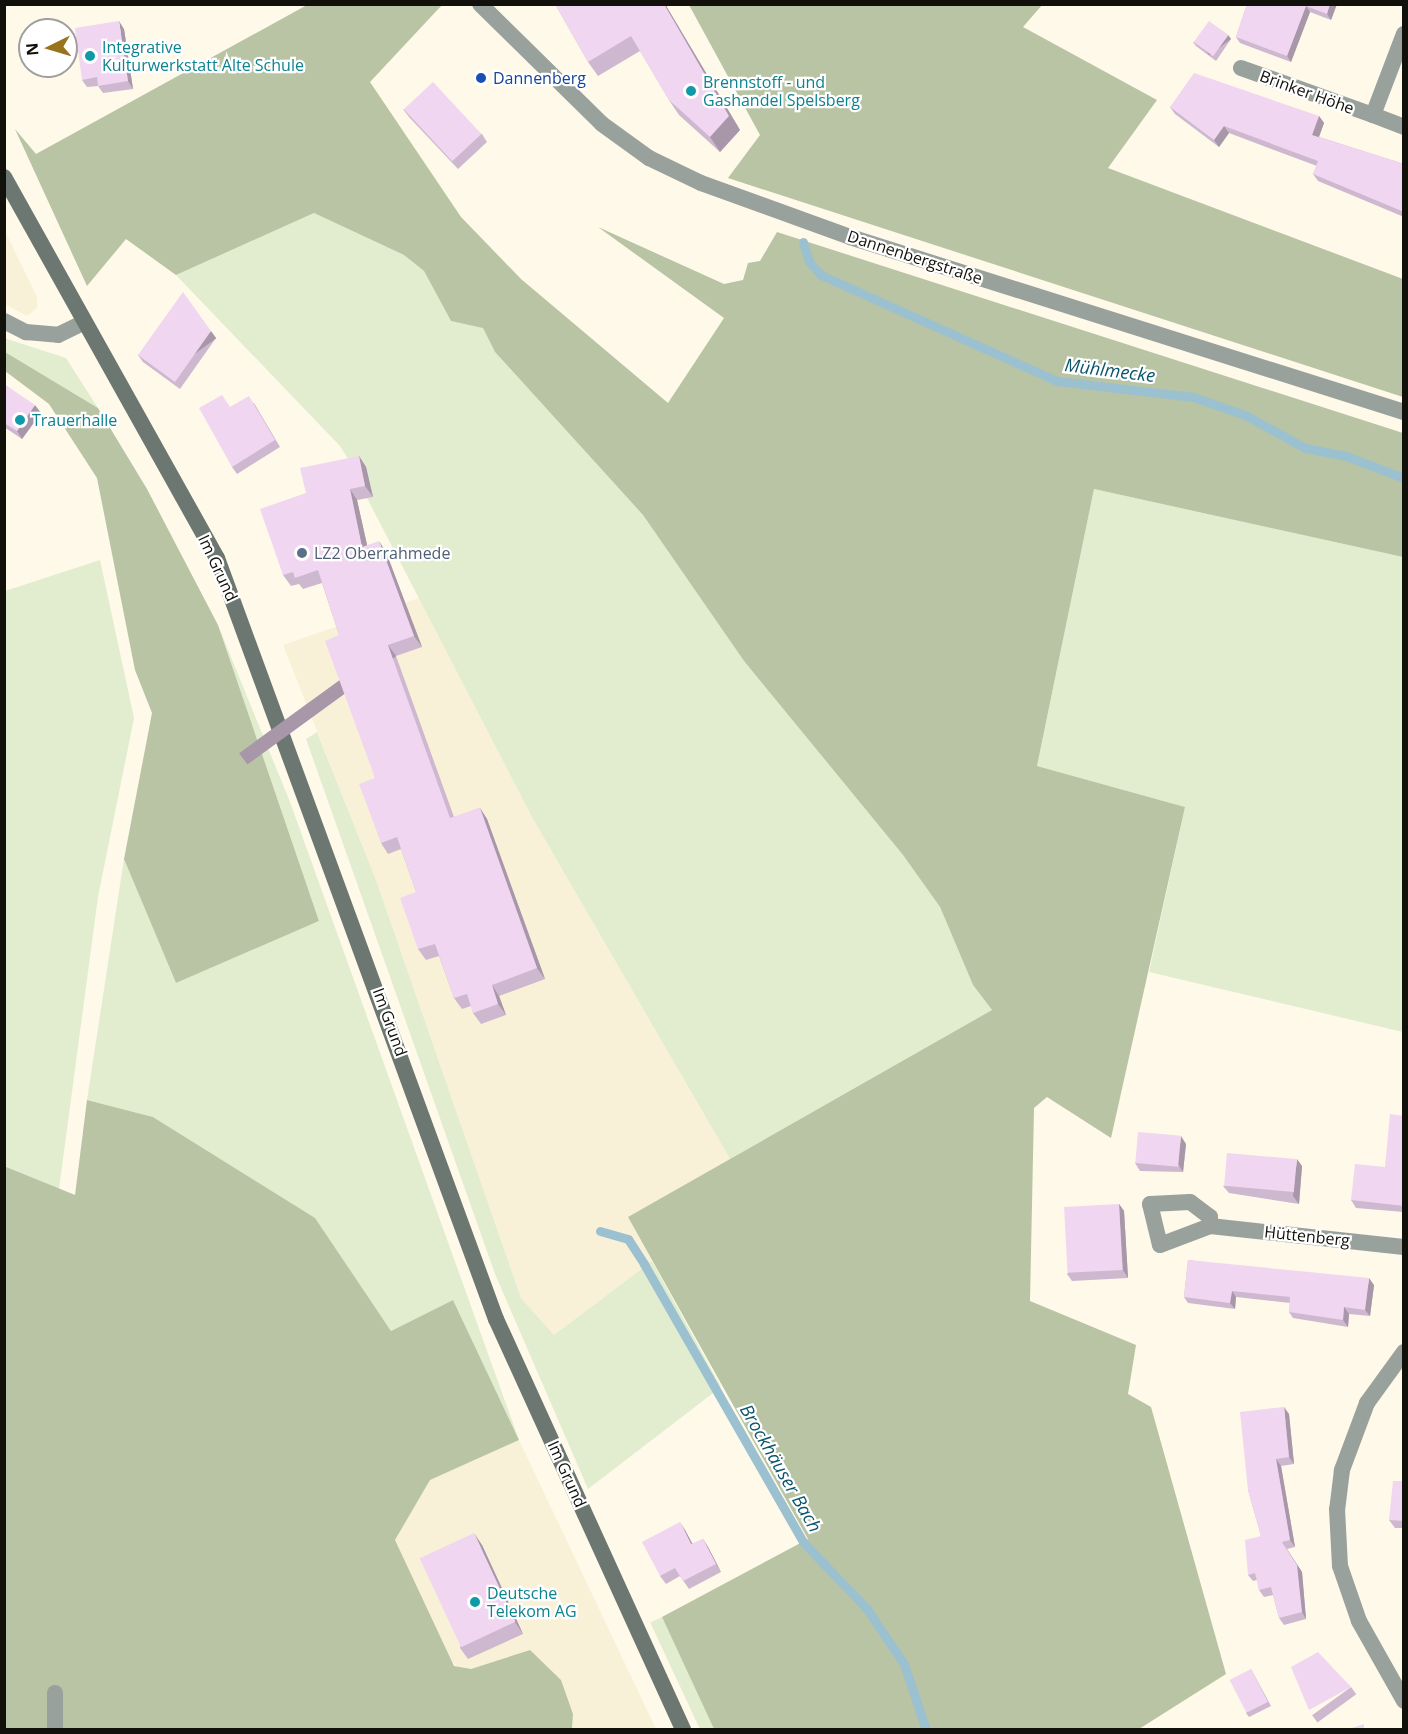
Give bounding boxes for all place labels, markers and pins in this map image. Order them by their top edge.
place label: Integrative Kulturwerkstatt Alte Schule [102,37,304,75]
marker: Integrative Kulturwerkstatt Alte Schule [83,49,97,63]
place label: Dannenberg [493,68,586,88]
marker: Dannenberg [474,71,488,85]
place label: Brennstoff - und Gashandel Spelsberg [703,72,860,110]
marker: Brennstoff - und Gashandel Spelsberg [684,84,698,98]
place label: Trauerhalle [32,410,117,430]
marker: Trauerhalle [13,413,27,427]
place label: LZ2 Oberrahmede [314,543,450,563]
marker: LZ2 Oberrahmede [295,546,309,560]
place label: Deutsche Telekom AG [487,1583,577,1621]
marker: Deutsche Telekom AG [468,1595,482,1609]

